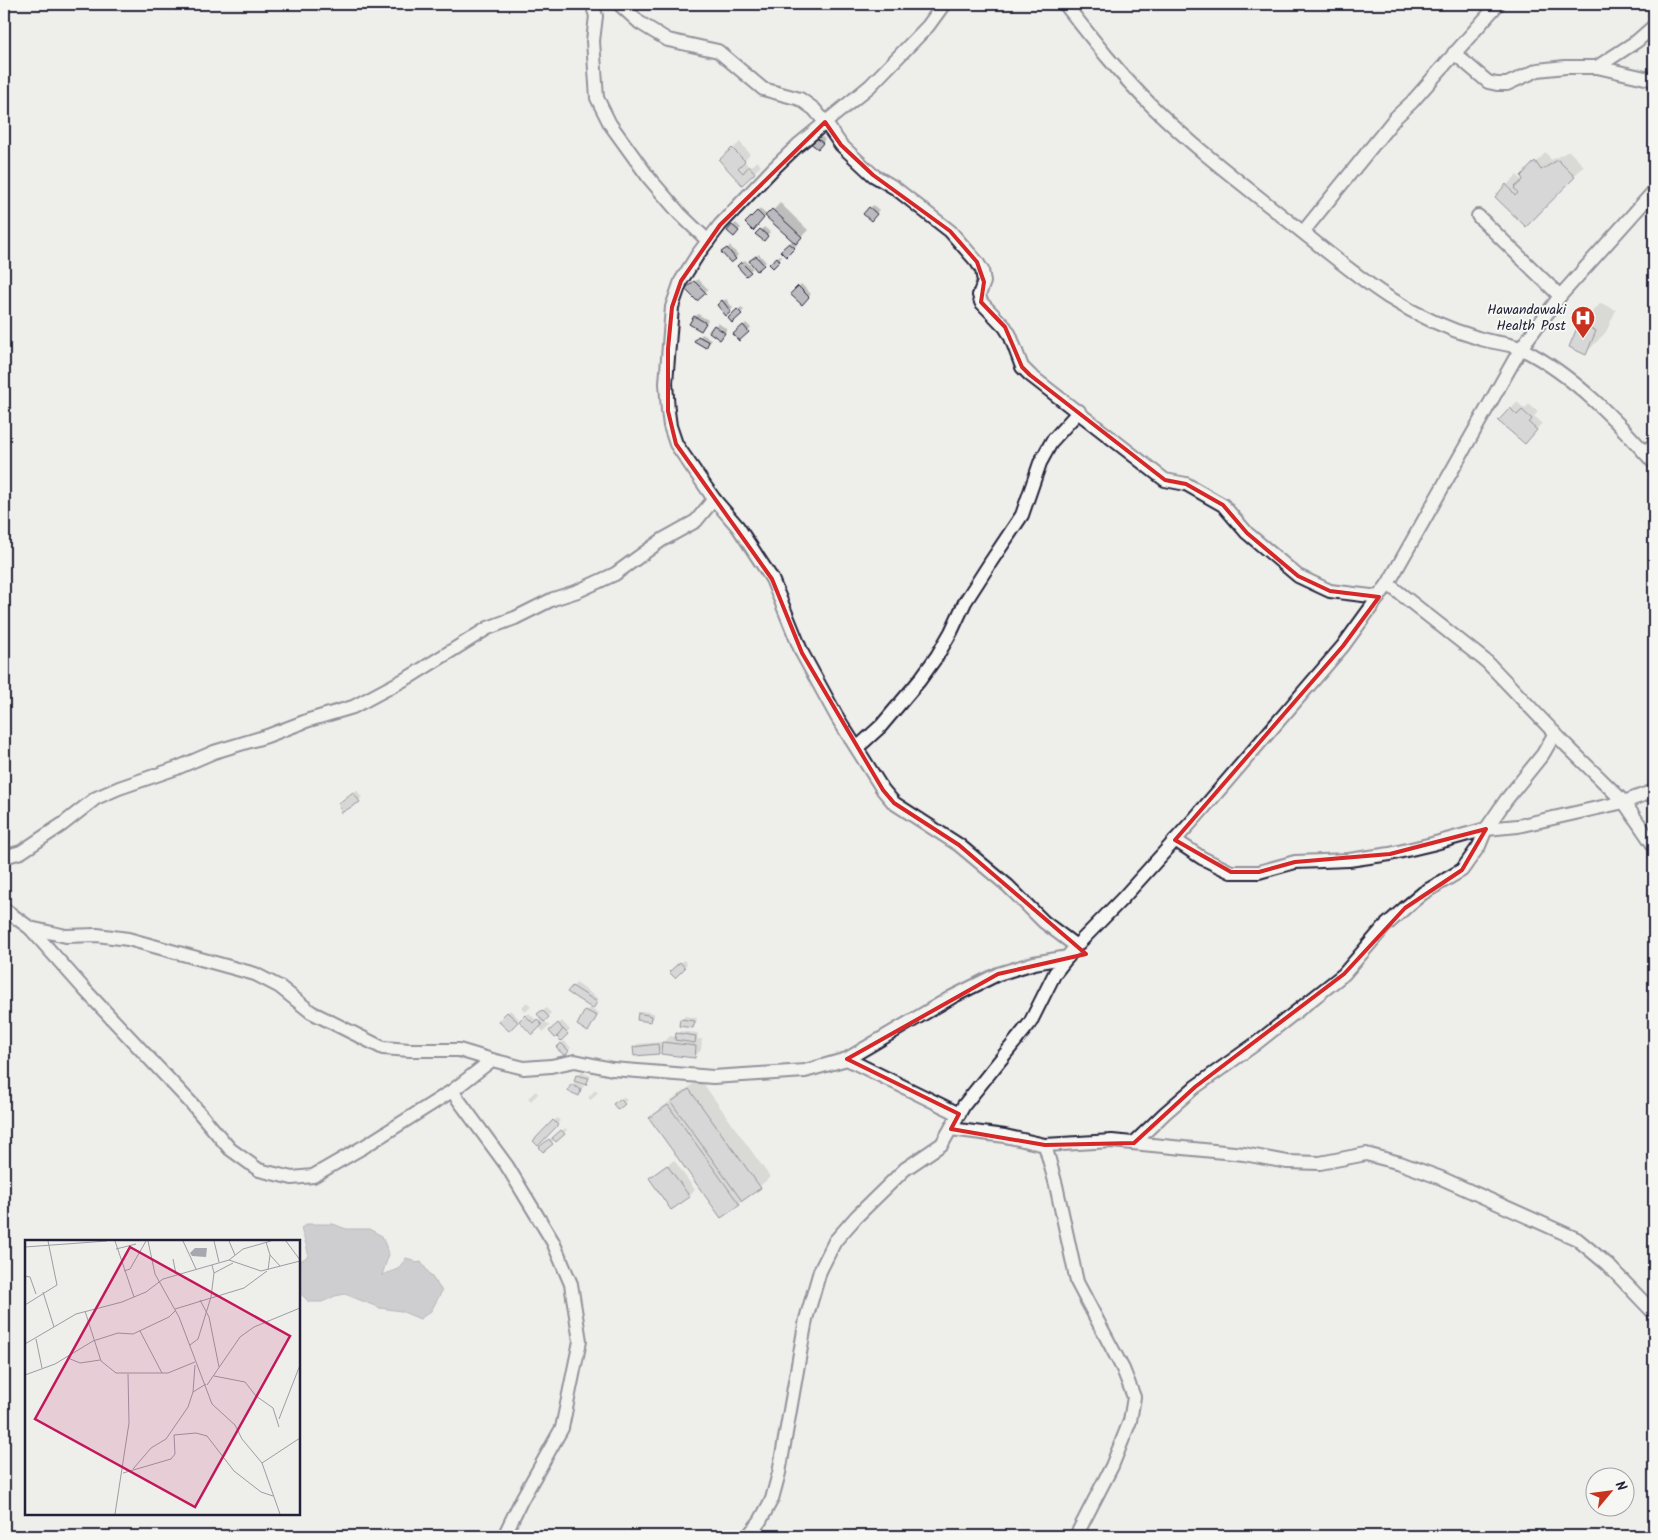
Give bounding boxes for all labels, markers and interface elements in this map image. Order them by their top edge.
place label: Hawandawaki Health Post [1487,299,1567,337]
hospital icon: Hawandawaki Health Post [1570,305,1596,339]
inset map [25,1240,300,1515]
north arrow [1586,1468,1636,1518]
text: N [1609,1477,1632,1496]

